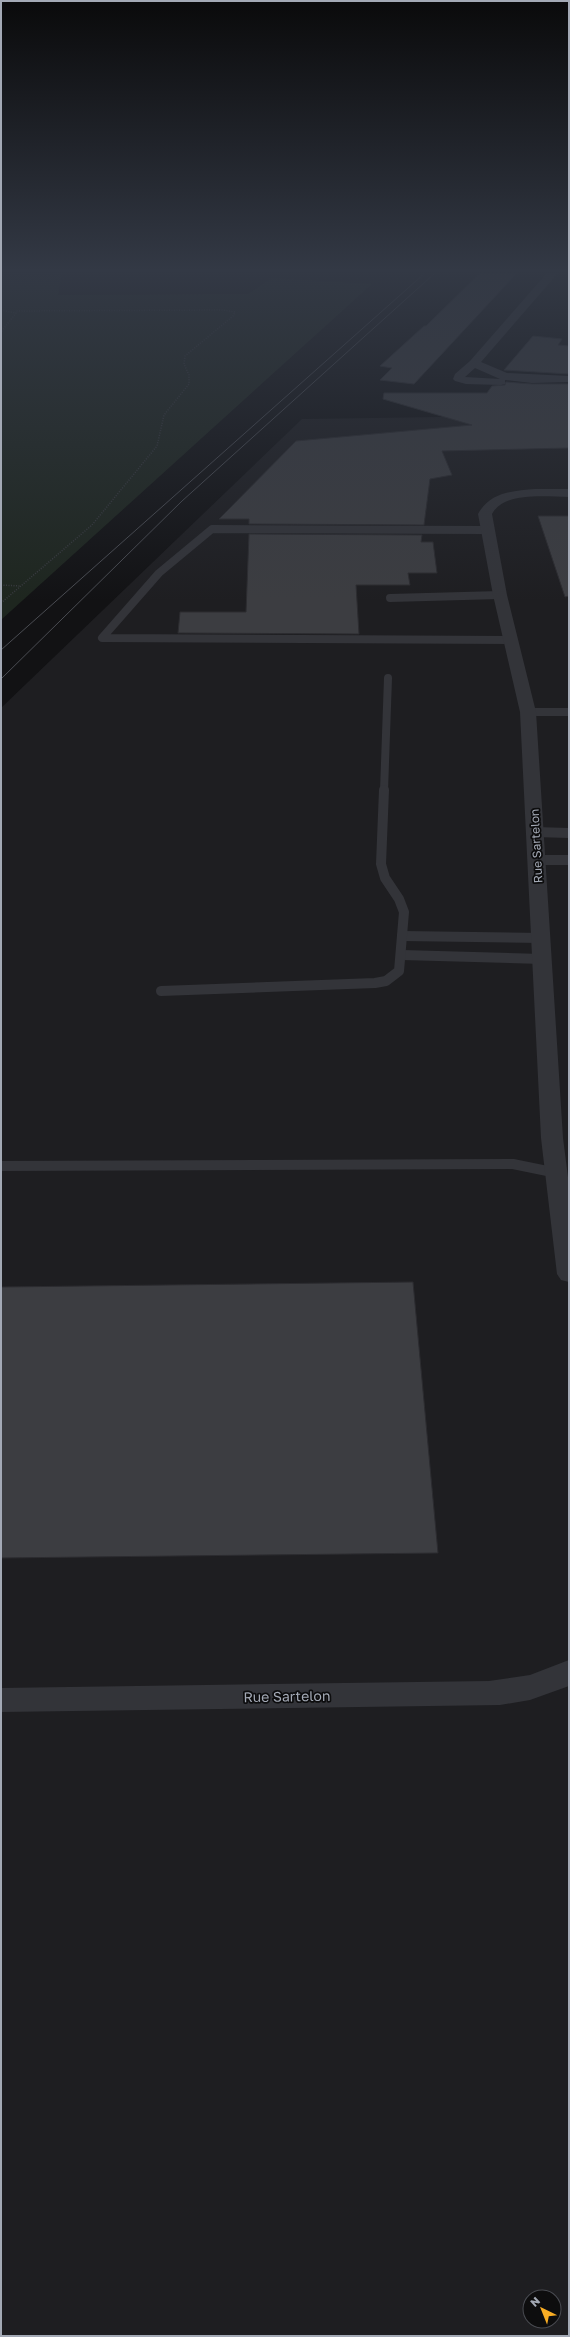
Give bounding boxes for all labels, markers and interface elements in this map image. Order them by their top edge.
street label: Rue Sartelon [527,808,545,884]
street label: Rue Sartelon [243,1687,331,1705]
north arrow [522,2289,562,2329]
text: N [527,2294,542,2309]

